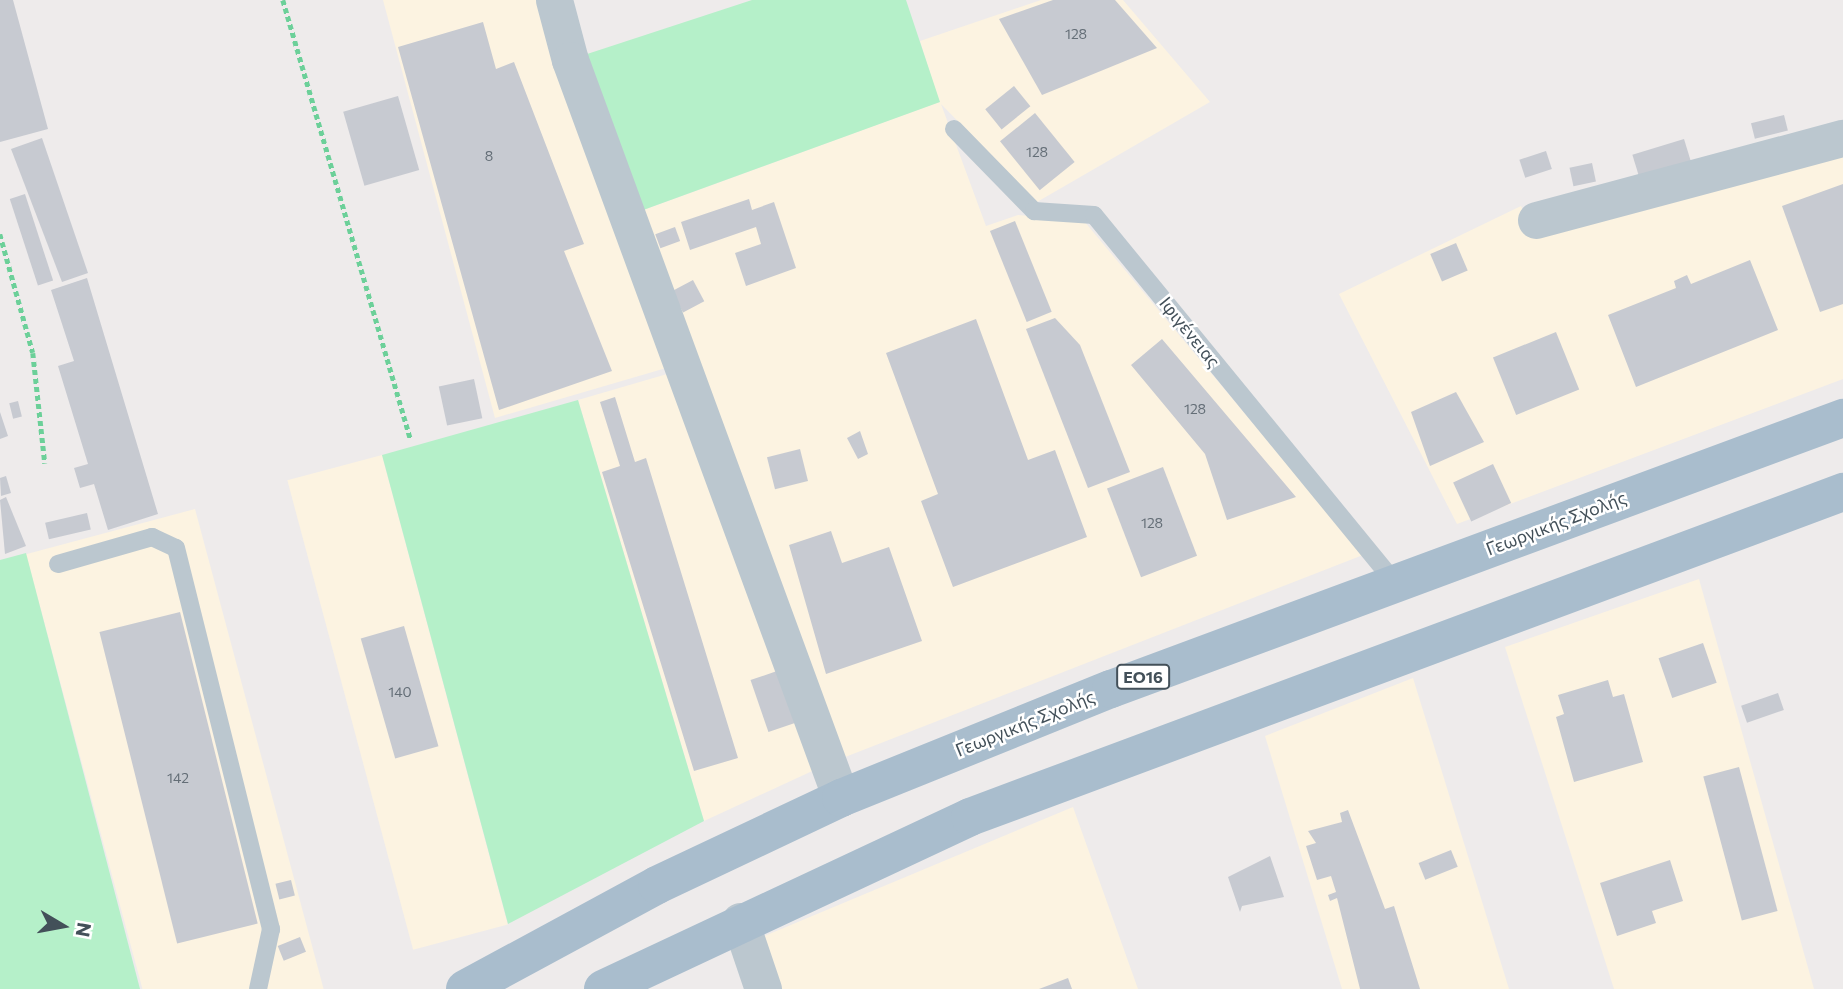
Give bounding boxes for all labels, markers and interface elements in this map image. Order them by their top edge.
house number: 128 [1065,26,1087,42]
house number: 128 [1026,144,1048,160]
house number: 8 [485,148,493,164]
street label: Ιφιγένειας [1155,292,1225,372]
house number: 128 [1184,401,1206,417]
street label: Γεωργικής Σχολής [1483,486,1629,560]
house number: 128 [1141,515,1163,531]
road number: ΕΟ16 [1115,664,1171,690]
house number: 140 [388,684,412,700]
street label: Γεωργικής Σχολής [952,685,1098,761]
house number: 142 [167,770,189,786]
north arrow [28,891,98,961]
text: N [72,921,97,939]

